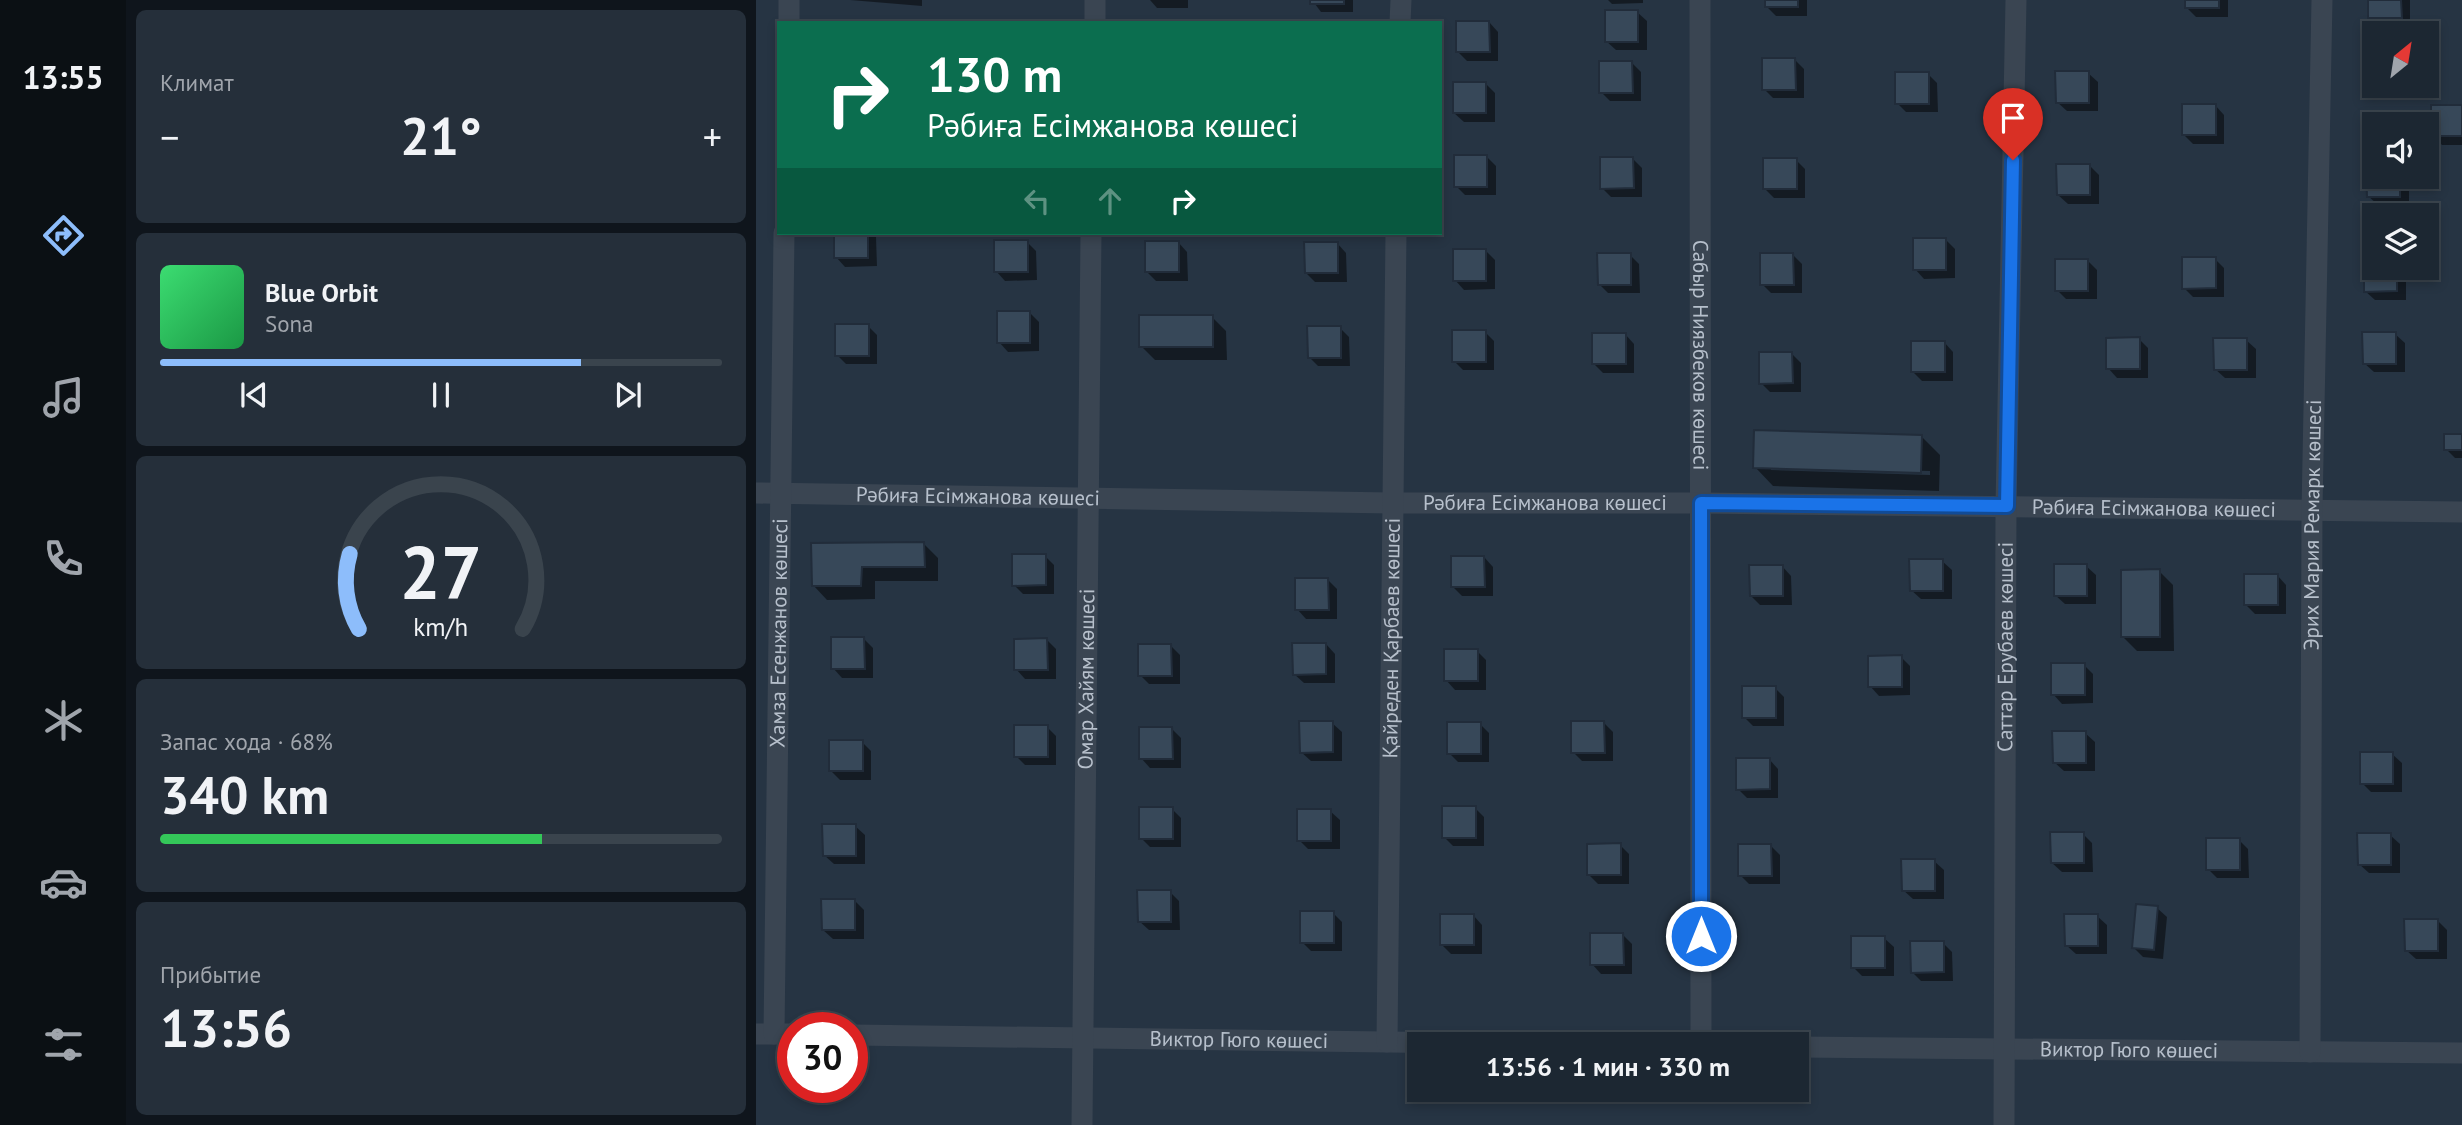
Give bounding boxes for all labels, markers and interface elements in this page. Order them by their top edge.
north arrow [2362,21,2440,98]
map controls [2362,21,2439,280]
text: 130 m [927,42,1062,106]
icon: right [812,49,903,140]
text: 13:55 [22,56,104,98]
text: Климат [160,68,234,97]
pin [1983,88,2043,160]
icon: arrive [1994,99,2032,137]
text: 21° [400,102,482,169]
text: Рәбиға Есімжанова көшесі [927,104,1299,146]
text: − [160,112,179,161]
text: + [703,112,722,161]
button: sound [2362,112,2439,189]
icon: left [1018,182,1056,220]
icon: ahead [1091,182,1129,220]
icon: right [1164,182,1202,220]
button: layers [2362,203,2439,280]
icon: directions [39,211,88,260]
street label: Сабыр Ниязбеков көшесі [1687,240,1714,470]
text: Blue Orbit [265,276,378,309]
text: Sona [265,309,314,338]
icon: music [39,373,88,422]
icon: previous [235,376,273,414]
icon: pause [422,376,460,414]
icon: next [609,376,647,414]
street label: Эрих Мария Ремарк көшесі [2297,399,2327,651]
street label: Рәбиға Есімжанова көшесі [856,481,1100,511]
street label: Рәбиға Есімжанова көшесі [1423,489,1667,516]
street label: Рәбиға Есімжанова көшесі [2032,493,2276,523]
street label: Хамза Есенжанов көшесі [764,518,793,748]
street label: Қайреден Қарбаев көшесі [1376,518,1406,759]
text: 27 [400,525,482,619]
icon: phone [39,534,88,583]
street label: Саттар Ерубаев көшесі [1991,542,2019,752]
street label: Омар Хайям көшесі [1072,588,1100,770]
text: km/h [414,610,468,642]
icon: climate [39,696,88,745]
text: Запас хода · 68% [160,727,333,756]
text: 340 km [160,761,329,828]
icon: car [39,858,88,907]
position arrow [1664,899,1738,973]
text: Прибытие [160,960,261,989]
text: 13:56 [160,994,292,1061]
speed limit sign: 30 [777,1012,868,1103]
icon: filters [39,1020,88,1069]
street label: Виктор Гюго көшесі [1150,1025,1328,1054]
street label: Виктор Гюго көшесі [2040,1035,2218,1064]
text: 13:56 · 1 мин · 330 m [1486,1050,1730,1083]

